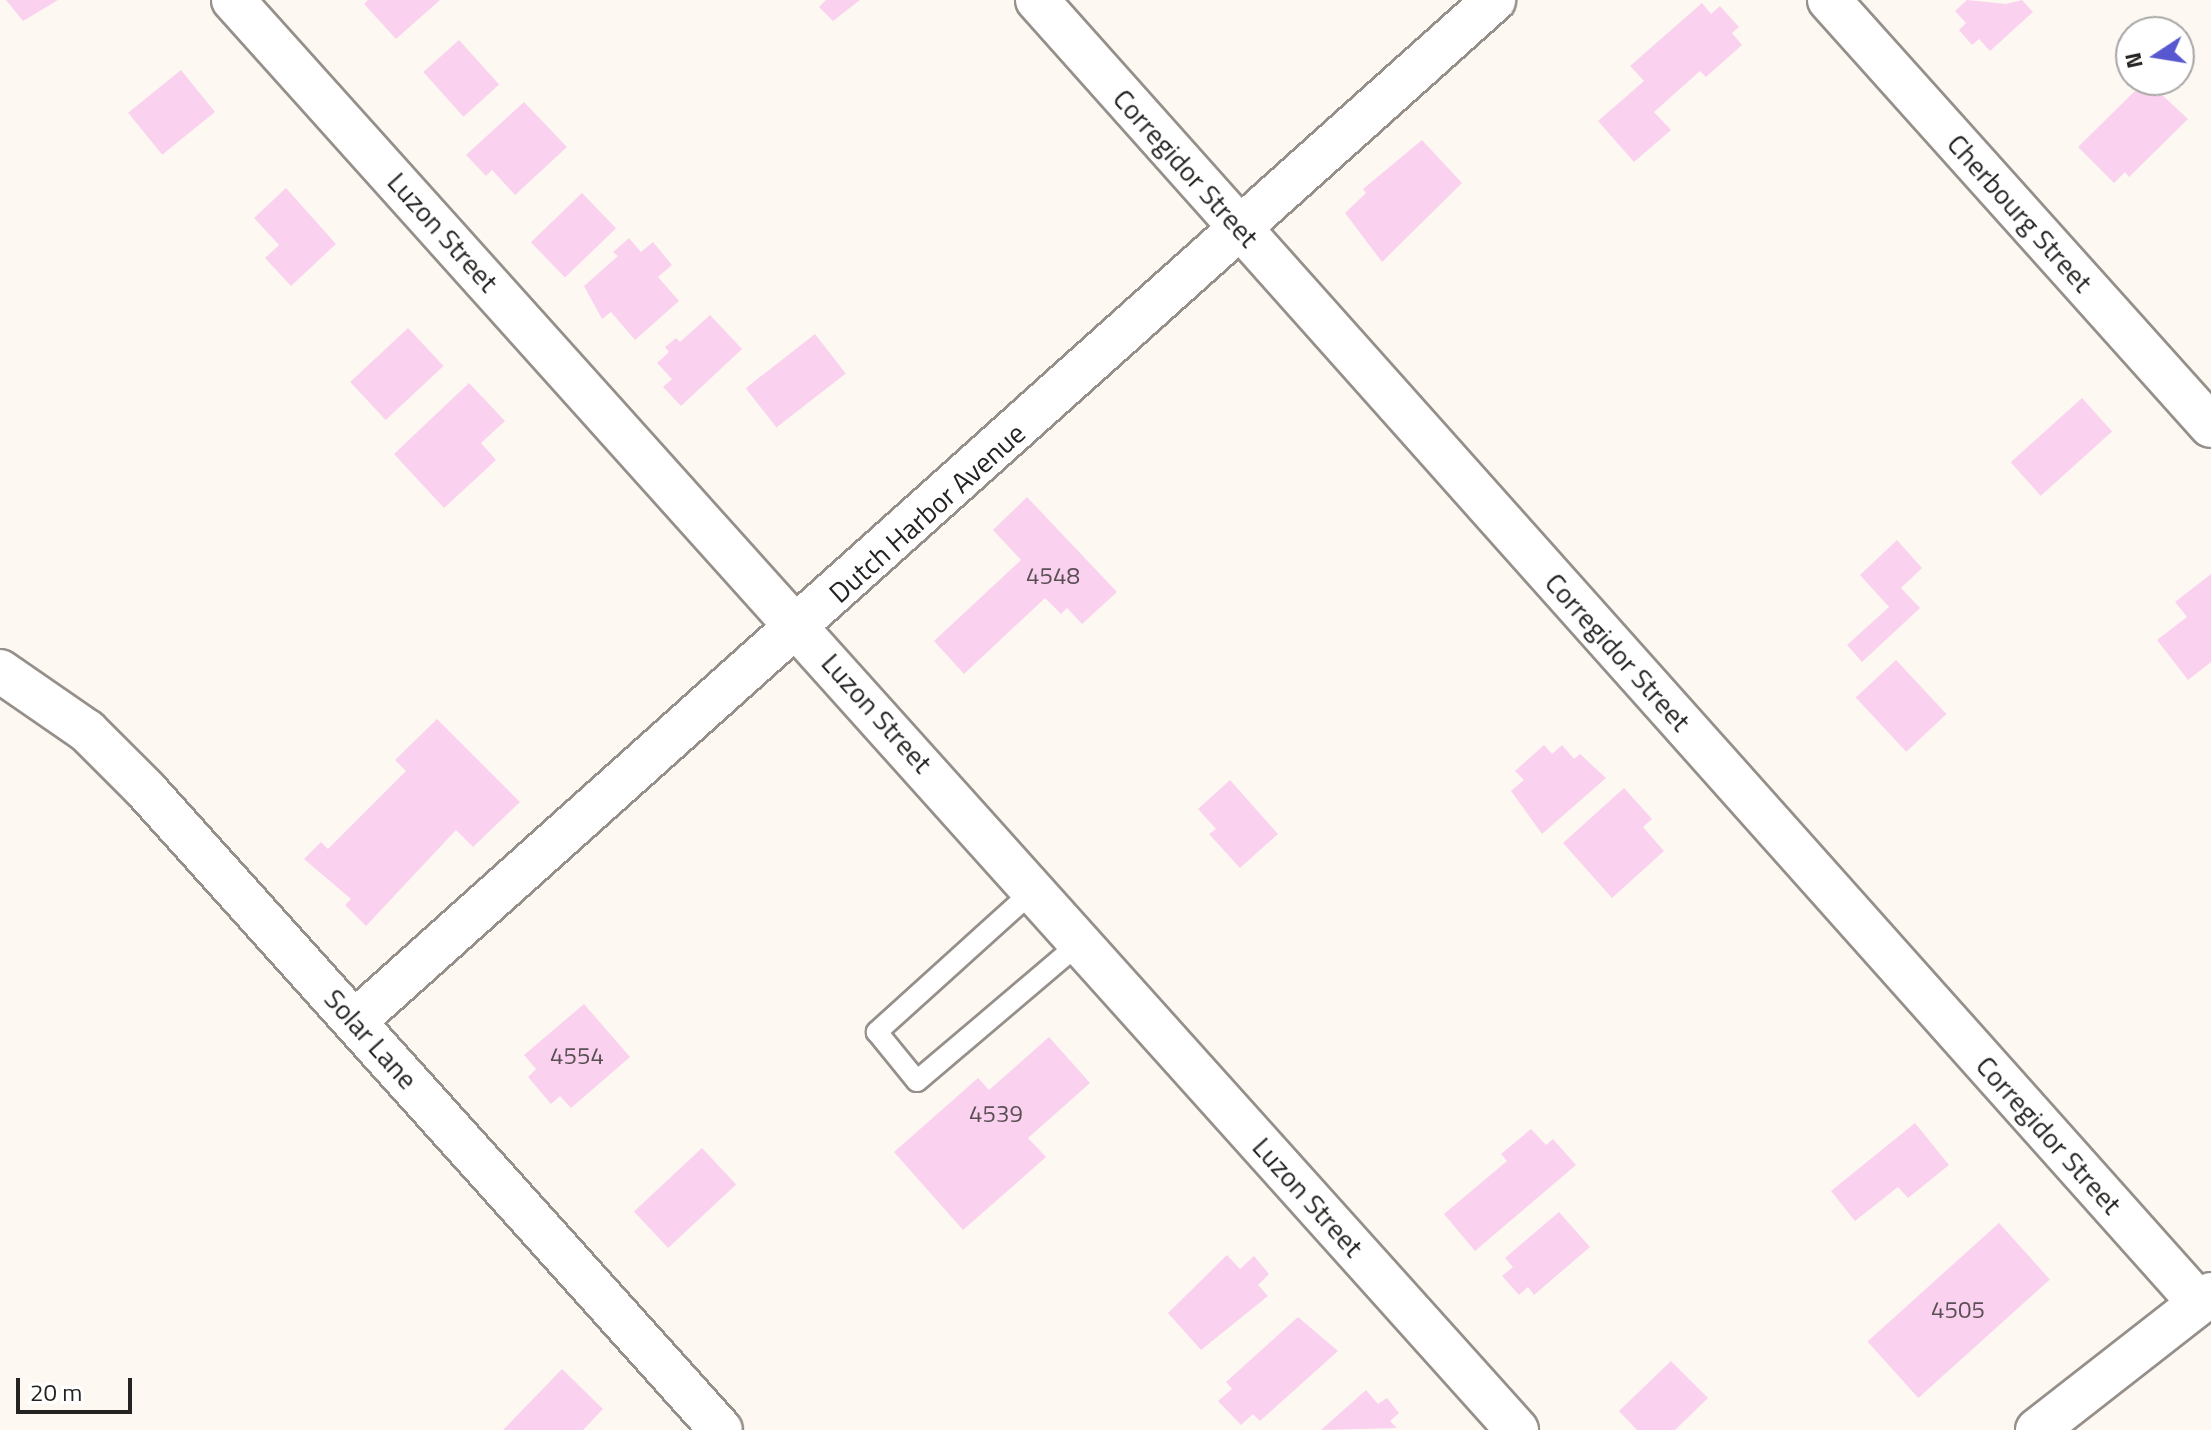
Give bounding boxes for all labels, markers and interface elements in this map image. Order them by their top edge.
north arrow [2115,16,2195,96]
text: N [2115,50,2152,72]
street label: Corregidor Street [1106,82,1266,254]
street label: Cherbourg Street [1940,127,2100,299]
street label: Luzon Street [381,165,505,299]
street label: Dutch Harbor Avenue [822,416,1032,610]
house number: 4548 [1026,562,1080,590]
street label: Corregidor Street [1538,566,1698,738]
street label: Luzon Street [815,646,939,780]
street label: Solar Lane [317,982,425,1096]
house number: 4554 [550,1042,604,1070]
street label: Corregidor Street [1969,1049,2129,1221]
house number: 4539 [969,1100,1023,1128]
street label: Luzon Street [1246,1130,1370,1264]
house number: 4505 [1931,1296,1985,1324]
scale bar [20,1362,136,1412]
text: 20 m [30,1374,82,1410]

